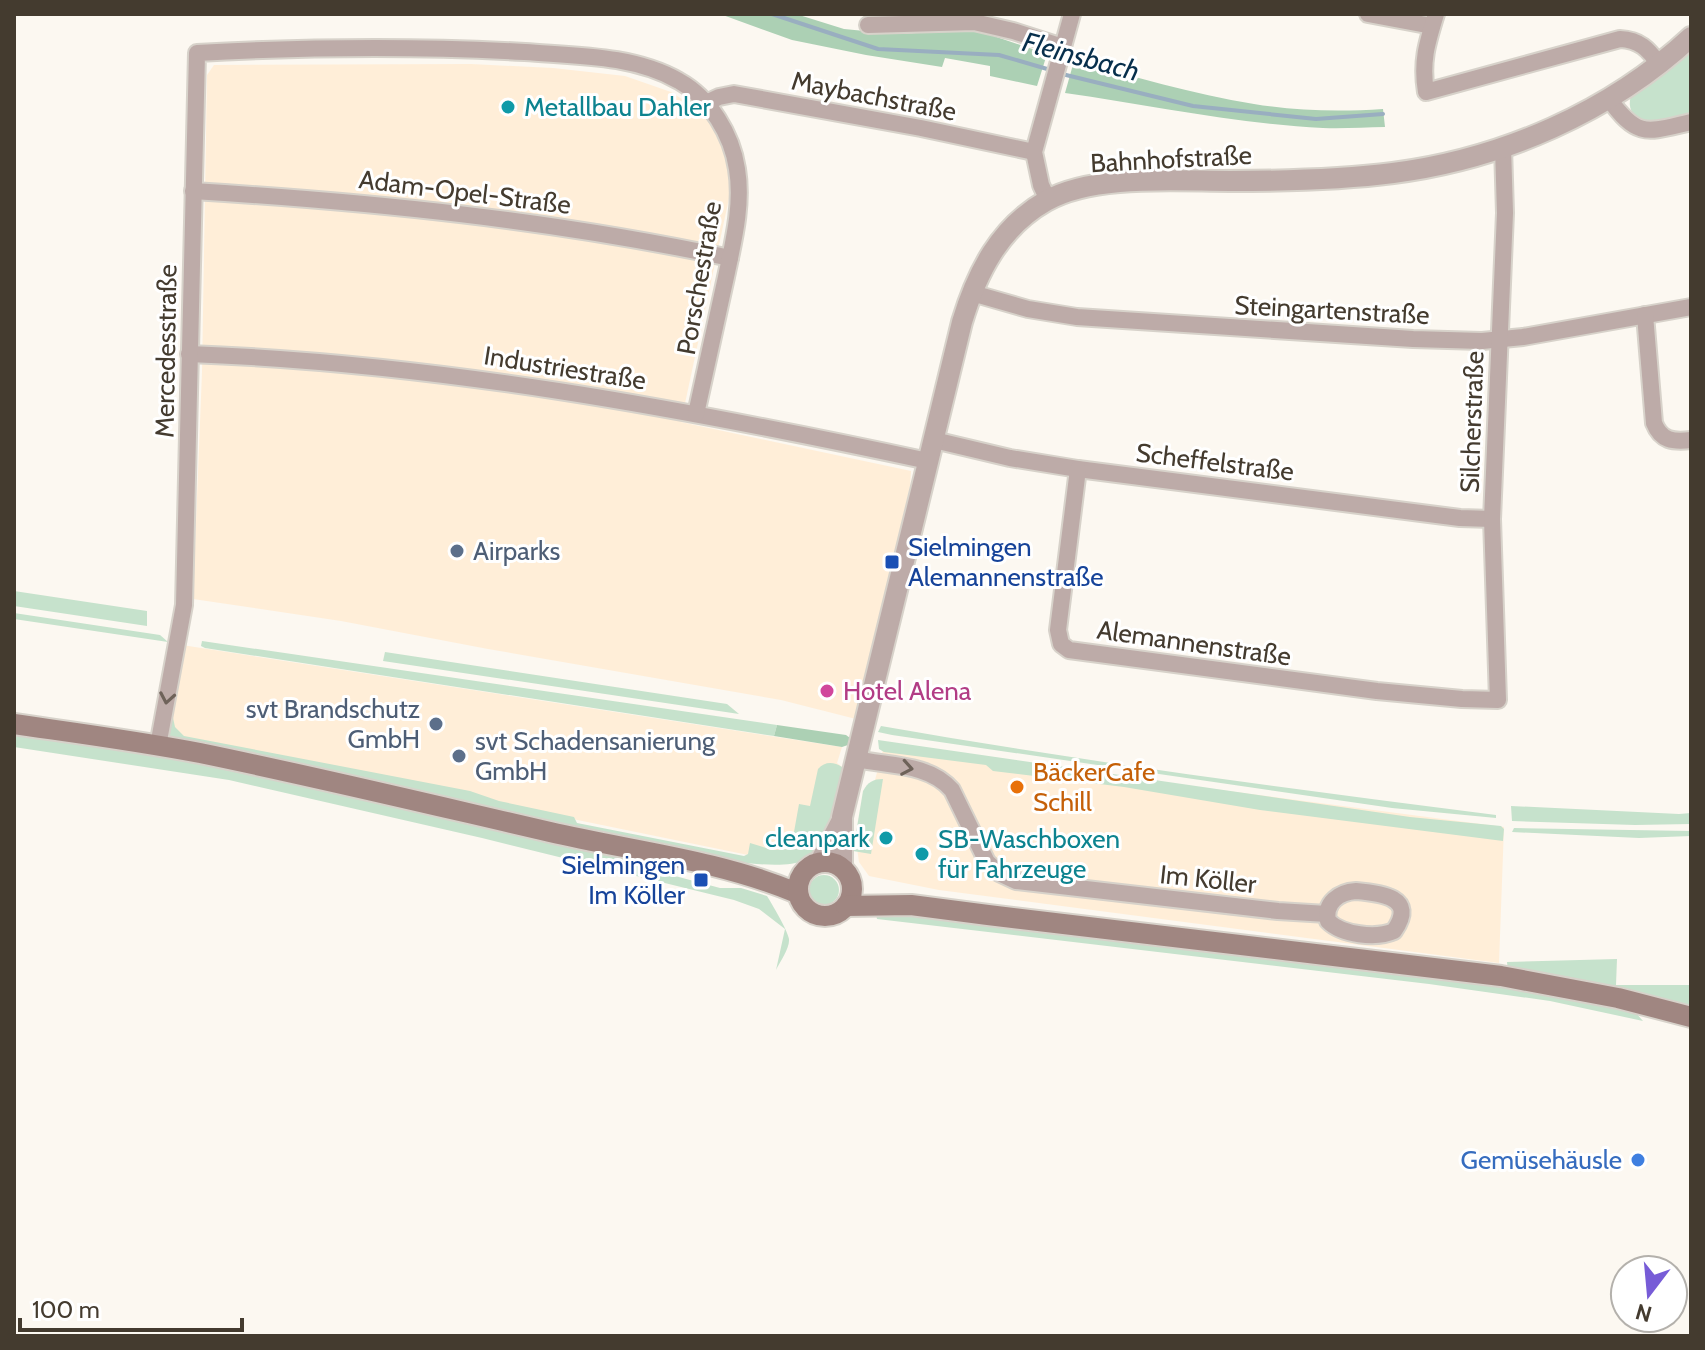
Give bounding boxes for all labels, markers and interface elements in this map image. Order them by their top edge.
water label: Fleinsbach [1019,24,1143,88]
street label: Maybachstraße [789,64,959,128]
place label: Metallbau Dahler [524,91,712,123]
marker: Metallbau Dahler [499,98,517,116]
street label: Bahnhofstraße [1089,139,1253,179]
street label: Adam-Opel-Straße [357,163,573,221]
street label: Porschestraße [670,199,728,357]
street label: Mercedesstraße [148,264,184,438]
street label: Steingartenstraße [1234,289,1430,331]
street label: Industriestraße [482,339,648,397]
street label: Silcherstraße [1454,350,1490,494]
street label: Scheffelstraße [1134,436,1296,488]
place label: Sielmingen Alemannenstraße [908,531,1104,593]
place label: Airparks [473,535,561,567]
marker: Airparks [448,542,466,560]
marker: Sielmingen Alemannenstraße [883,553,901,571]
street label: Alemannenstraße [1095,614,1293,672]
place label: Hotel Alena [843,675,972,707]
marker: Hotel Alena [818,682,836,700]
one-way arrow [159,691,176,704]
place label: svt Brandschutz GmbH [246,693,420,755]
marker: svt Brandschutz GmbH [427,715,445,733]
place label: svt Schadensanierung GmbH [475,725,716,787]
marker: svt Schadensanierung GmbH [450,747,468,765]
place label: BäckerCafe Schill [1033,756,1155,818]
one-way arrow [900,758,913,775]
marker: BäckerCafe Schill [1008,778,1026,796]
place label: cleanpark [765,822,870,854]
place label: SB-Waschboxen für Fahrzeuge [938,823,1120,885]
marker: cleanpark [877,829,895,847]
marker: SB-Waschboxen für Fahrzeuge [913,845,931,863]
place label: Sielmingen Im Köller [561,849,686,911]
street label: Im Köller [1158,858,1259,900]
marker: Sielmingen Im Köller [692,871,710,889]
place label: Gemüsehäusle [1461,1144,1622,1176]
marker: Gemüsehäusle [1629,1151,1647,1169]
north arrow [1609,1254,1689,1334]
scale bar [20,1282,242,1332]
text: 100 m [32,1295,100,1324]
text: N [1632,1298,1655,1328]

